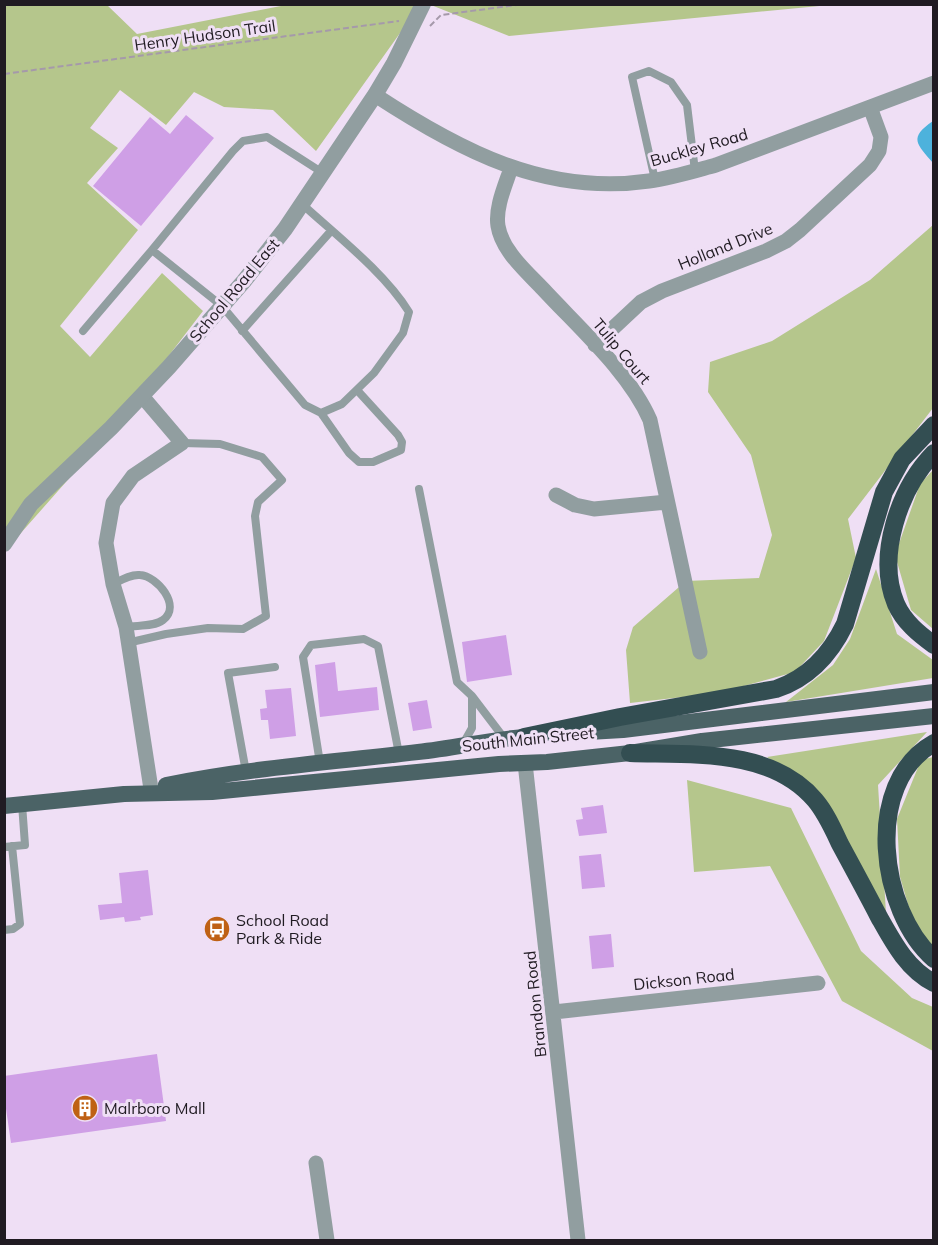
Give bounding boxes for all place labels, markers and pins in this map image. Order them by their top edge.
place label: School Road Park & Ride [236,910,329,948]
bus stop icon: School Road Park & Ride [202,914,232,944]
building icon: Malrboro Mall [70,1093,100,1123]
place label: Malrboro Mall [104,1098,206,1118]

